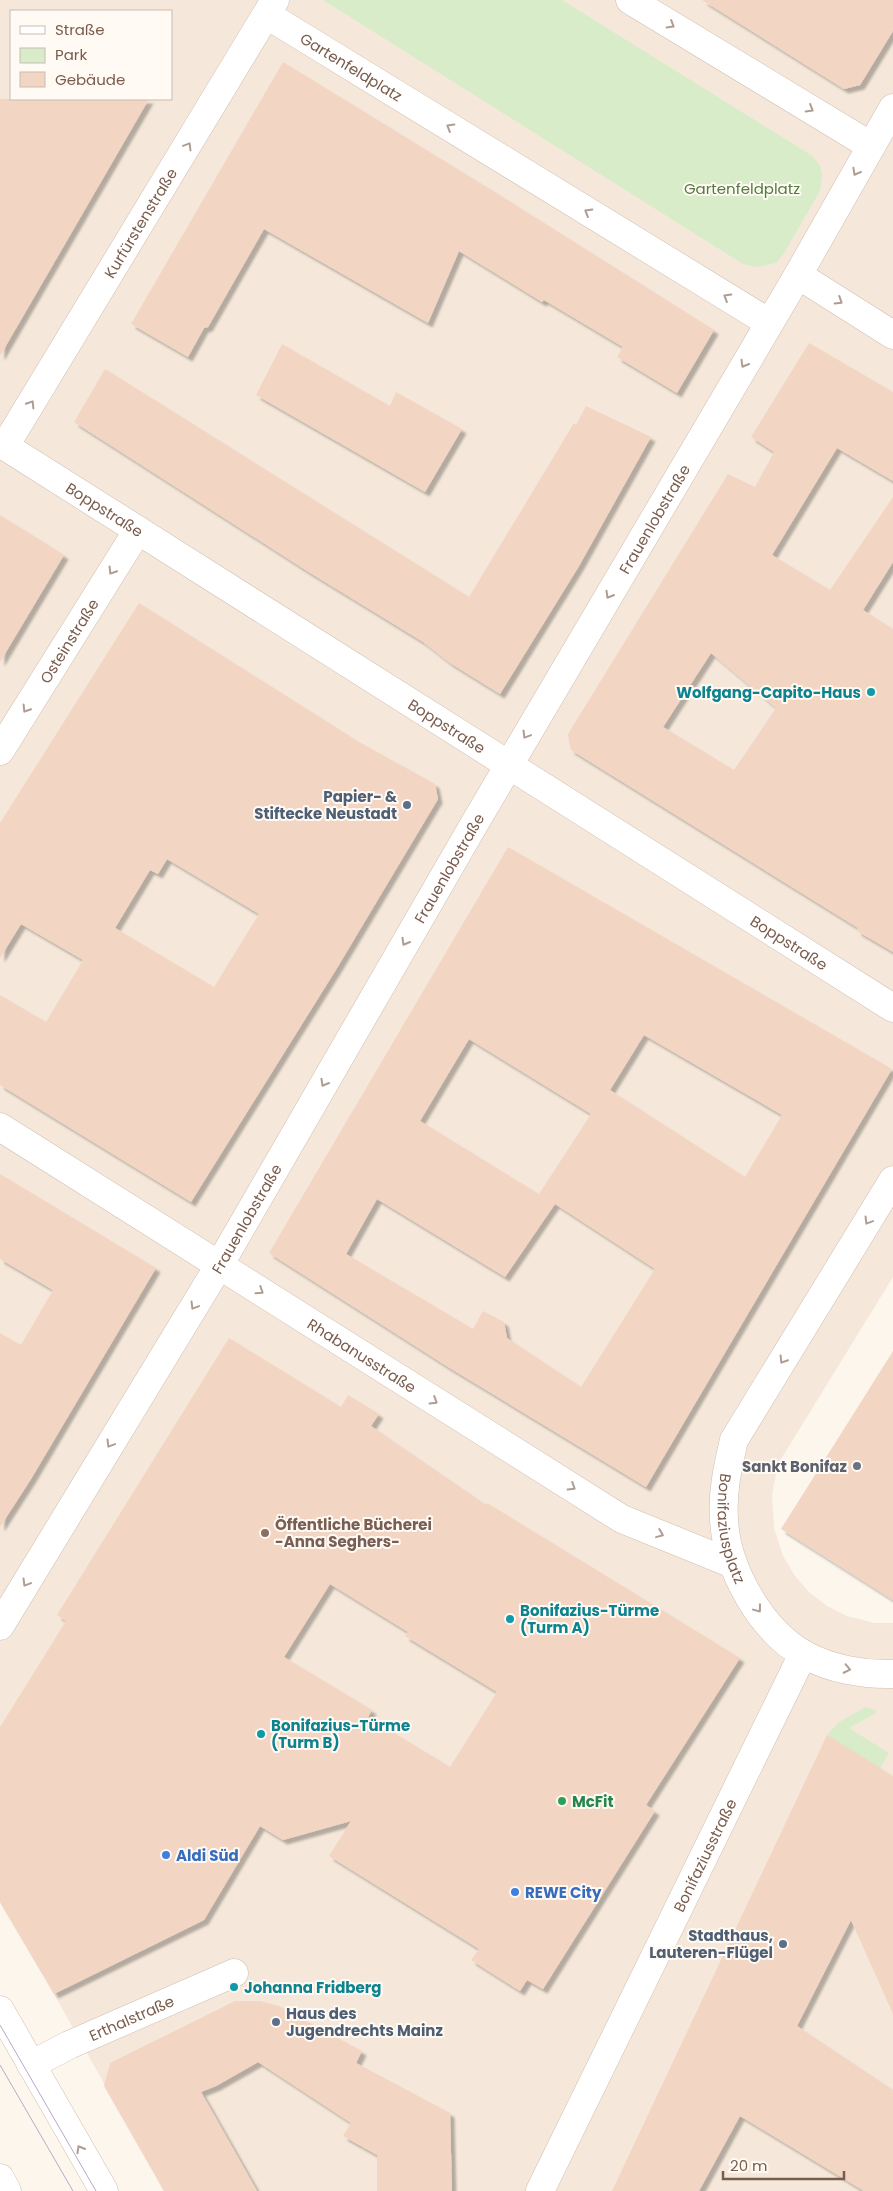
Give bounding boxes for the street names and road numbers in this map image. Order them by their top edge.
street label: Gartenfeldplatz [296,27,407,106]
street label: Kurfürstenstraße [99,164,182,282]
street label: Frauenlobstraße [614,460,695,578]
street label: Boppstraße [62,477,147,542]
street label: Osteinstraße [34,594,103,687]
street label: Boppstraße [404,694,490,758]
street label: Frauenlobstraße [409,809,489,927]
street label: Boppstraße [747,910,832,975]
street label: Frauenlobstraße [206,1160,286,1278]
street label: Rhabanusstraße [304,1313,420,1397]
street label: Bonifaziusplatz [713,1472,751,1587]
street label: Bonifaziusstraße [668,1795,741,1915]
street label: Erthalstraße [86,1990,177,2046]

